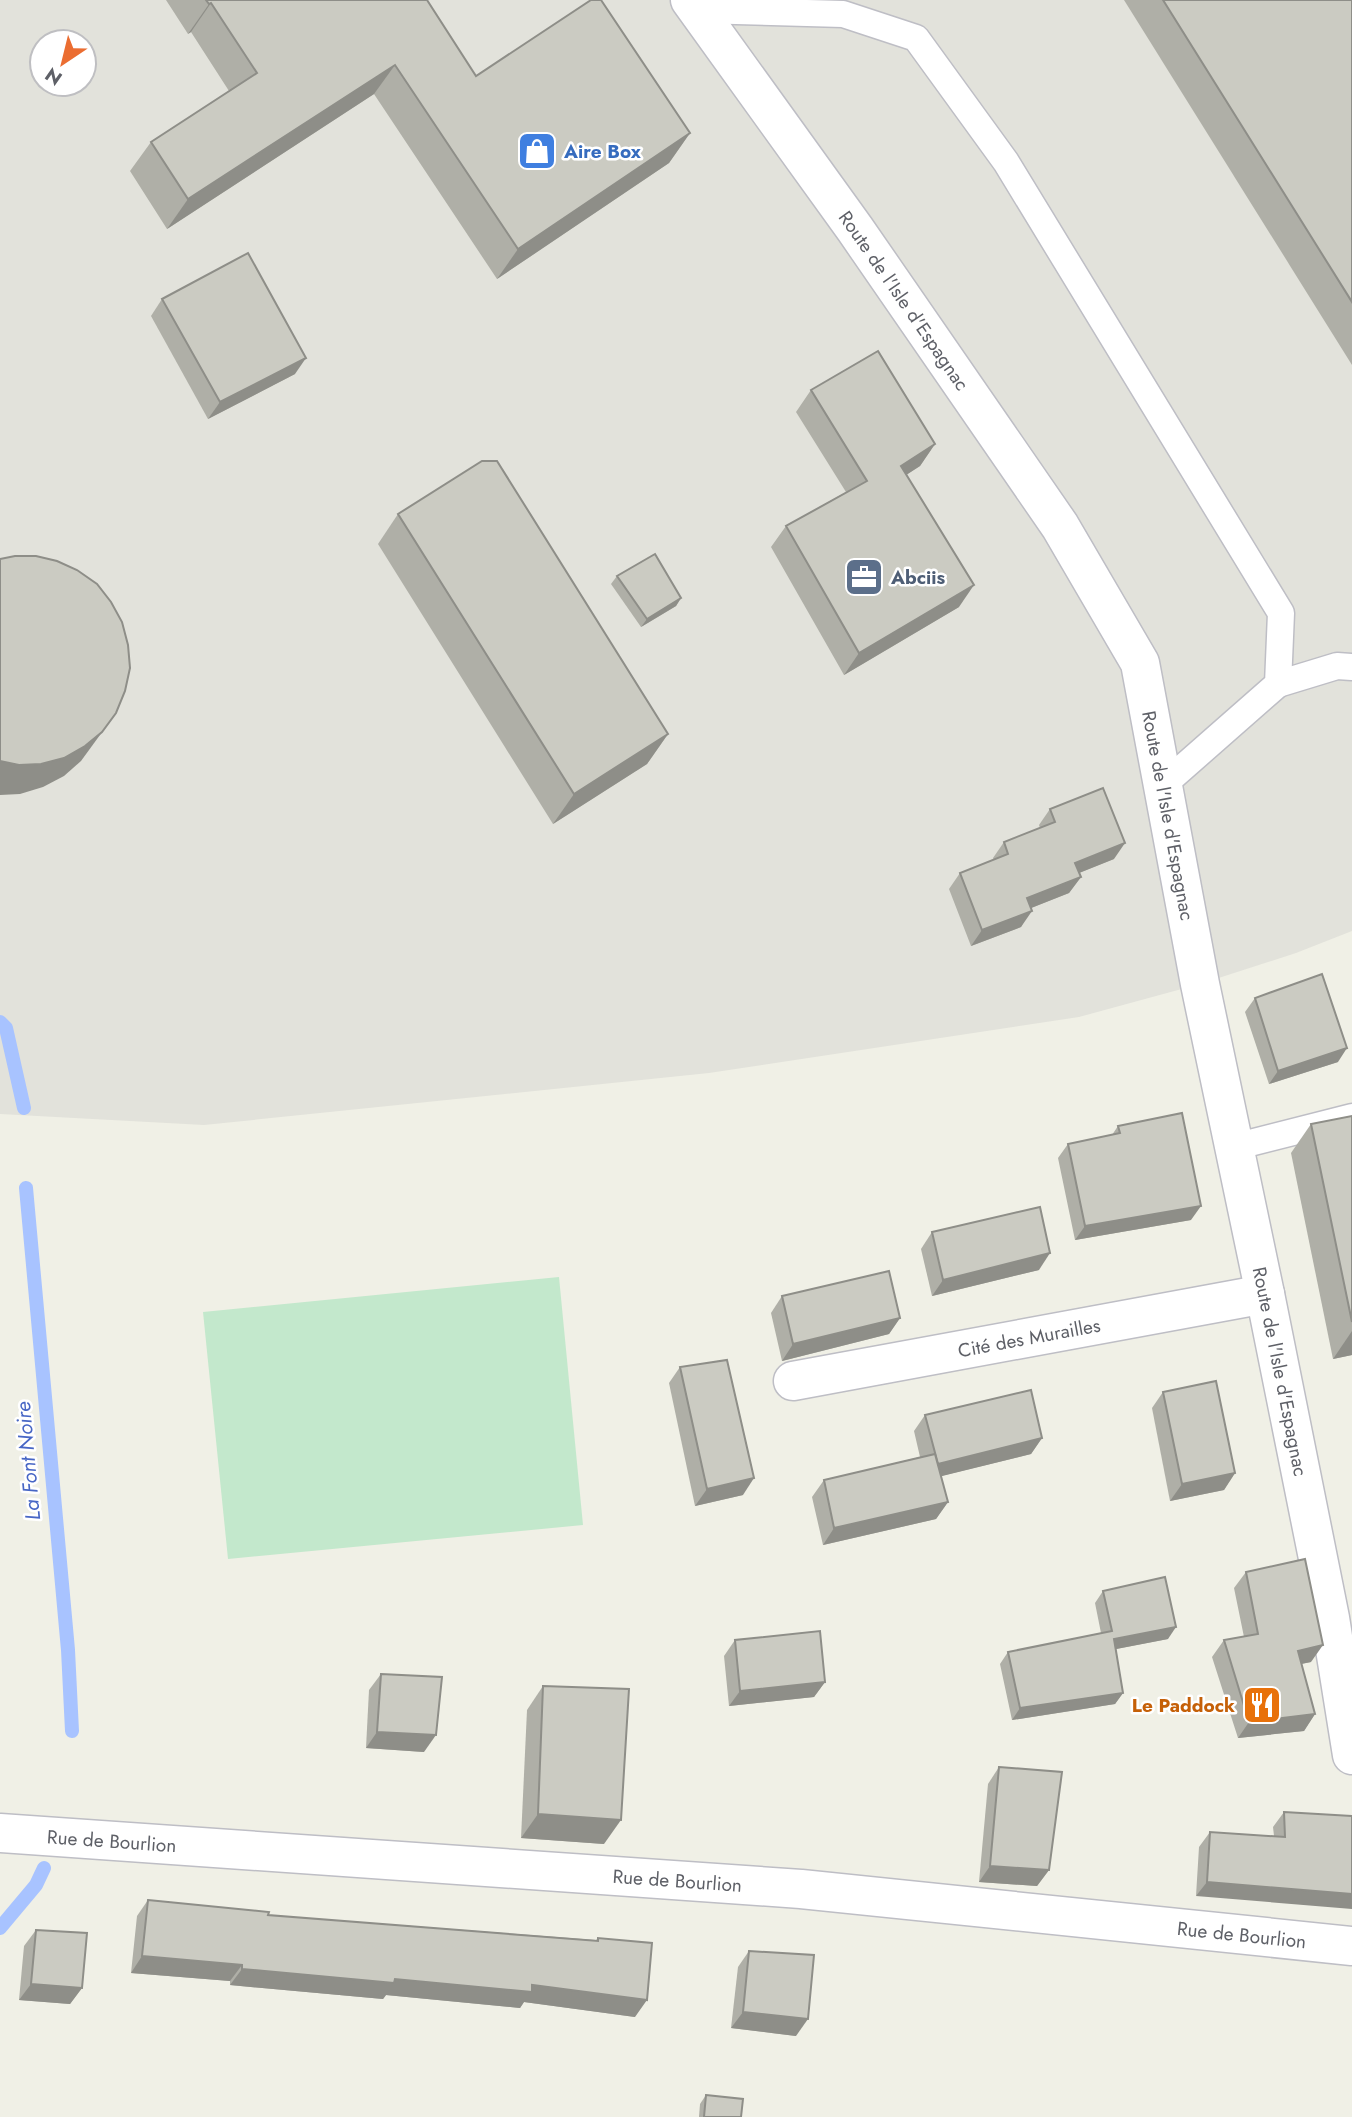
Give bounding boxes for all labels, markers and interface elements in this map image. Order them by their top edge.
north arrow [28,28,98,98]
text: N [40,61,67,92]
shop icon: Aire Box [516,130,558,172]
place label: Aire Box [563,138,642,165]
street label: Route de l'Isle d'Espagnac [832,205,975,396]
office icon: Abciis [843,556,885,598]
place label: Abciis [890,564,946,591]
street label: Route de l'Isle d'Espagnac [1135,709,1201,923]
street label: Route de l'Isle d'Espagnac [1246,1264,1314,1478]
street label: Cité des Murailles [956,1312,1103,1364]
water label: La Font Noire [8,1400,48,1522]
restaurant icon: Le Paddock [1241,1684,1283,1726]
place label: Le Paddock [1132,1692,1235,1719]
street label: Rue de Bourlion [46,1823,177,1859]
street label: Rue de Bourlion [612,1863,743,1899]
street label: Rue de Bourlion [1176,1915,1308,1955]

